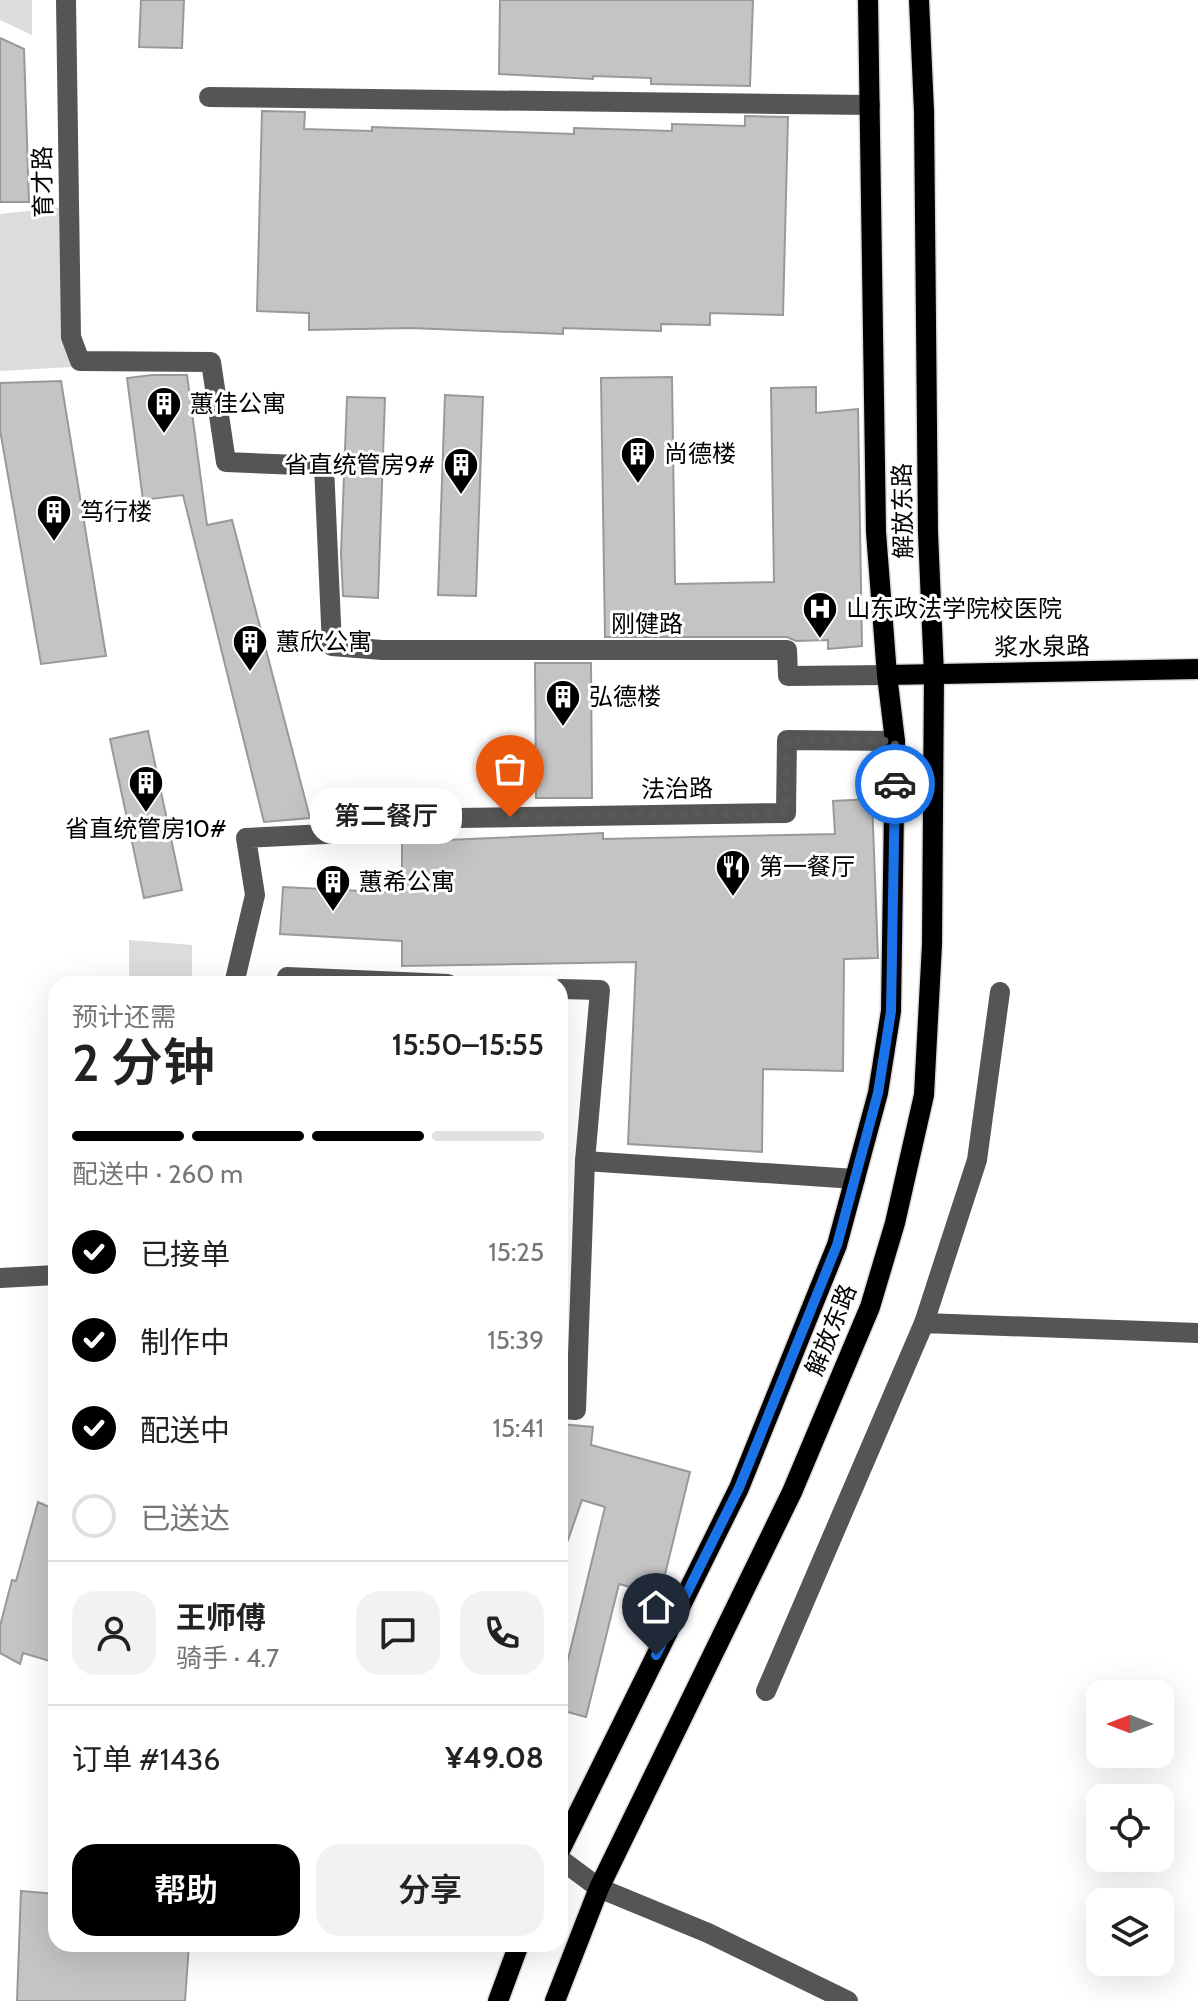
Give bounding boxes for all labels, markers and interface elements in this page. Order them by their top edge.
street label: 育才路 [27,146,58,218]
building icon: 蕙佳公寓 [145,385,183,435]
place label: 蕙佳公寓 [190,389,286,418]
building icon: 尚德楼 [619,435,657,485]
place label: 尚德楼 [664,439,736,468]
building icon: 省直统管房9# [442,446,480,496]
place label: 省直统管房9# [284,450,435,479]
street label: 解放东路 [887,463,918,559]
building icon: 笃行楼 [35,493,73,543]
place label: 笃行楼 [80,497,152,526]
hospital icon: 山东政法学院校医院 [801,590,839,640]
place label: 山东政法学院校医院 [846,594,1062,623]
street label: 刚健路 [611,609,683,638]
building icon: 蕙欣公寓 [231,623,269,673]
place label: 蕙欣公寓 [276,627,372,656]
street label: 浆水泉路 [994,631,1090,662]
building icon: 弘德楼 [544,678,582,728]
place label: 弘德楼 [589,682,661,711]
pin [476,735,544,817]
courier [855,744,935,824]
icon: bag [488,747,532,791]
icon: car [873,762,917,806]
building icon: 省直统管房10# [127,764,165,814]
street label: 法治路 [641,773,713,804]
callout: 第二餐厅 [310,789,462,845]
text: 第二餐厅 [334,800,438,832]
place label: 省直统管房10# [65,814,227,843]
restaurant icon: 第一餐厅 [714,848,752,898]
place label: 第一餐厅 [759,852,855,881]
building icon: 蕙希公寓 [314,863,352,913]
place label: 蕙希公寓 [359,867,455,896]
text: 预计还需 [72,1001,176,1033]
text: 15:50–15:55 [392,1026,544,1063]
text: 2 分钟 [72,1031,215,1094]
text: 配送中 · 260 m [72,1158,243,1190]
icon: check [72,1230,116,1274]
text: 已接单 [140,1236,230,1273]
text: 15:25 [488,1236,544,1268]
street label: 解放东路 [799,1280,862,1380]
icon: check [72,1318,116,1362]
text: 制作中 [140,1324,230,1361]
text: 15:39 [487,1324,544,1356]
icon: check [72,1406,116,1450]
text: 配送中 [140,1412,230,1449]
text: 15:41 [493,1412,544,1444]
text: 已送达 [140,1500,230,1537]
pin [622,1573,690,1655]
icon: home [634,1585,678,1629]
button: person [72,1591,156,1675]
button: chat [356,1591,440,1675]
button: phone [460,1591,544,1675]
text: 王师傅 [176,1599,266,1636]
text: 骑手 · 4.7 [176,1642,279,1674]
north arrow [1086,1680,1174,1768]
map controls [1086,1680,1174,1976]
text: ¥49.08 [445,1739,544,1776]
text: 订单 #1436 [72,1741,220,1778]
button: locate [1086,1784,1174,1872]
button: 帮助 [72,1844,300,1936]
button: 分享 [316,1844,544,1936]
button: layers [1086,1888,1174,1976]

